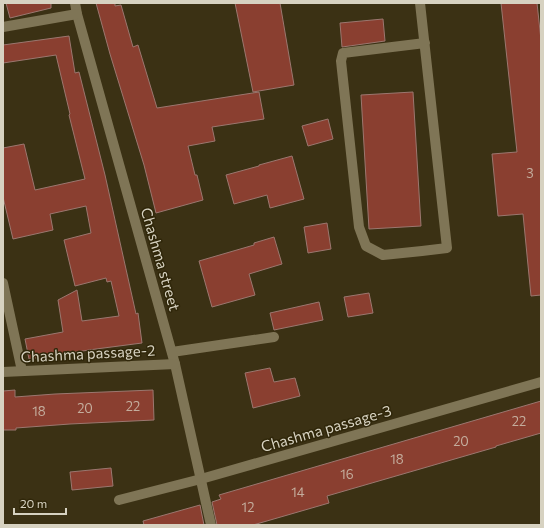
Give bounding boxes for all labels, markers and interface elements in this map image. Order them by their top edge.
house number: 3 [526,165,534,181]
street label: Chashma street [138,205,184,313]
street label: Chashma passage-2 [20,340,156,366]
house number: 22 [126,398,140,414]
house number: 20 [77,400,93,416]
street label: Chashma passage-3 [259,401,393,455]
house number: 18 [32,403,46,419]
house number: 22 [512,413,526,429]
house number: 20 [453,433,469,449]
house number: 18 [390,451,404,467]
house number: 16 [340,466,354,482]
house number: 14 [291,484,305,500]
scale bar [14,490,66,516]
text: 20 m [20,496,47,510]
house number: 12 [242,499,254,515]

